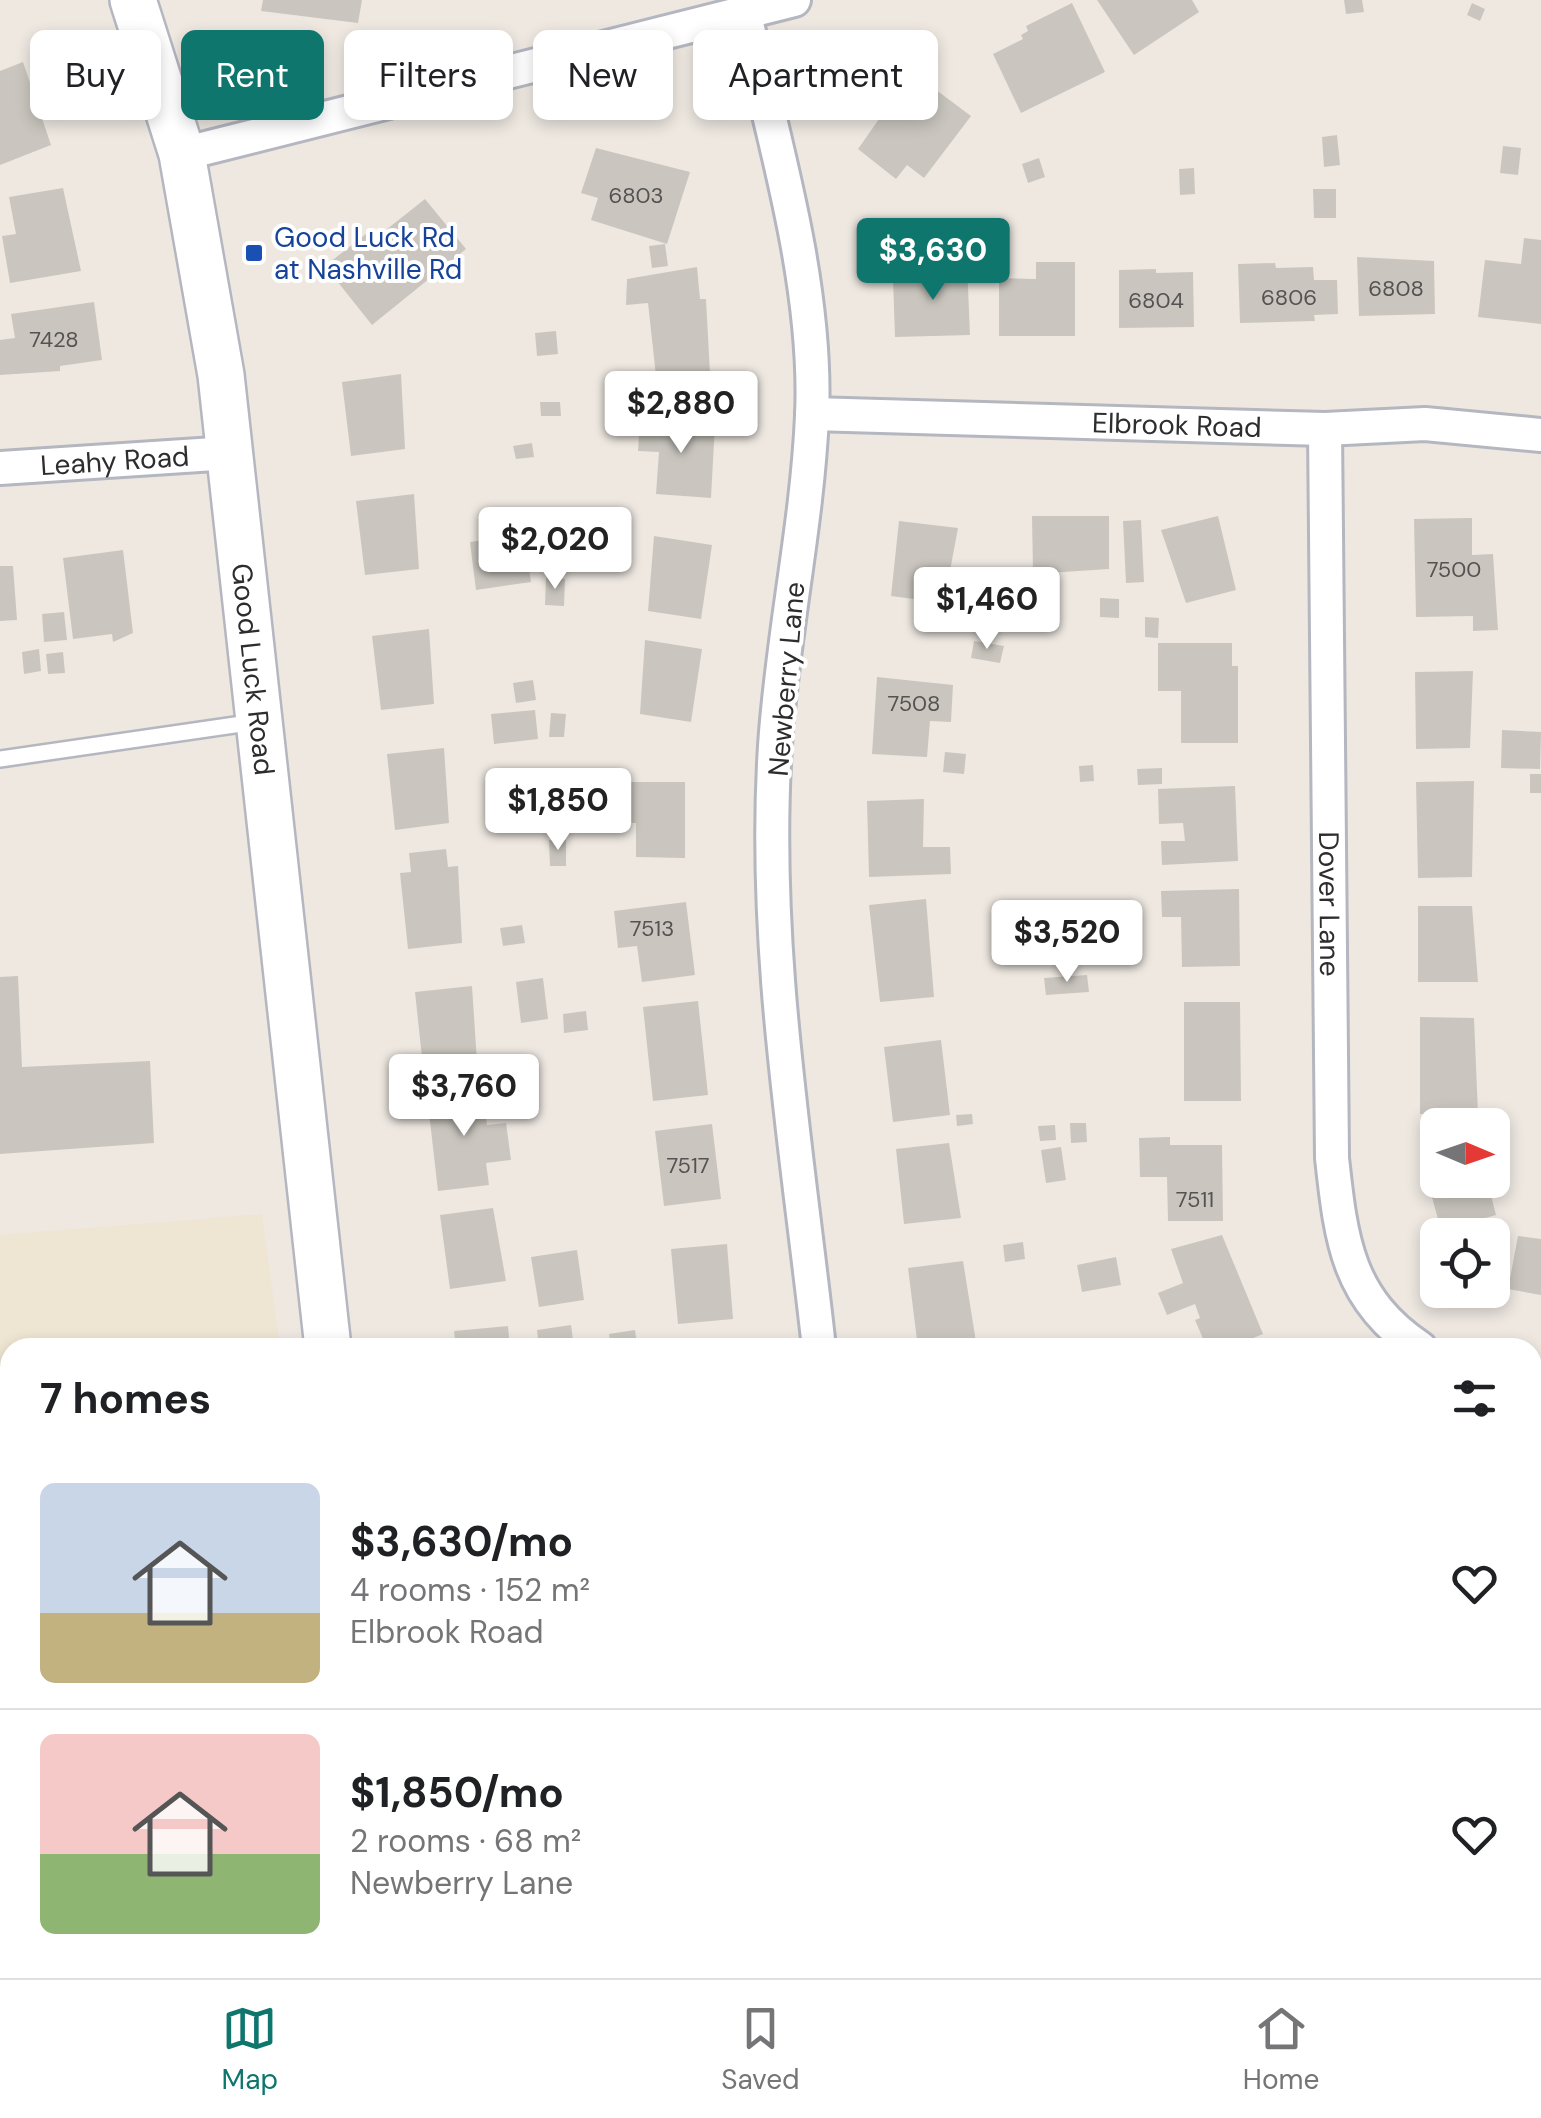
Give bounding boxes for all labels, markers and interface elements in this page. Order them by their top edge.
chip: Buy [30,30,161,120]
chip: Rent [181,30,324,120]
chip: Filters [344,30,513,120]
chip: New [533,30,673,120]
chip: Apartment [693,30,938,120]
house number: 6803 [608,181,664,210]
pin: $3,630 [852,218,1014,303]
place label: Good Luck Rd at Nashville Rd [274,219,462,288]
text: $3,630 [879,229,987,271]
marker: Good Luck Rd at Nashville Rd [243,242,265,264]
house number: 6808 [1368,274,1424,303]
house number: 6806 [1261,283,1317,312]
house number: 6804 [1128,286,1184,315]
house number: 7428 [29,325,79,354]
pin: $2,880 [600,371,762,456]
text: $2,880 [627,382,735,424]
street label: Elbrook Road [1092,404,1262,446]
street label: Leahy Road [39,438,190,484]
pin: $2,020 [474,507,636,592]
text: $2,020 [501,518,609,560]
house number: 7500 [1427,555,1481,584]
street label: Good Luck Road [223,561,283,777]
pin: $1,460 [906,567,1068,652]
text: $1,460 [936,578,1038,620]
street label: Newberry Lane [760,580,813,778]
house number: 7508 [888,689,940,718]
pin: $1,850 [477,768,639,853]
text: $1,850 [507,779,609,821]
street label: Dover Lane [1310,831,1348,977]
pin: $3,520 [986,900,1148,985]
text: $3,520 [1013,911,1121,953]
house number: 7513 [630,914,674,943]
pin: $3,760 [383,1054,545,1139]
text: $3,760 [411,1065,517,1107]
north arrow [1420,1108,1510,1198]
map controls [1420,1108,1510,1308]
house number: 7517 [666,1151,710,1180]
house number: 7511 [1176,1185,1214,1214]
button: locate [1420,1218,1510,1308]
text: 7 homes [40,1371,211,1426]
icon: filters [1447,1371,1502,1426]
text: $3,630/mo [350,1514,573,1569]
icon: home [120,1523,240,1643]
icon: heart [1447,1556,1502,1611]
text: 4 rooms · 152 m² [350,1569,590,1611]
text: Elbrook Road [350,1611,544,1653]
text: $1,850/mo [350,1765,564,1820]
icon: home [120,1774,240,1894]
icon: heart [1447,1807,1502,1862]
text: 2 rooms · 68 m² [350,1820,581,1862]
text: Newberry Lane [350,1862,573,1904]
tab: Map [222,2001,278,2098]
tab: Saved [721,2001,800,2098]
tab: Home [1243,2001,1319,2098]

